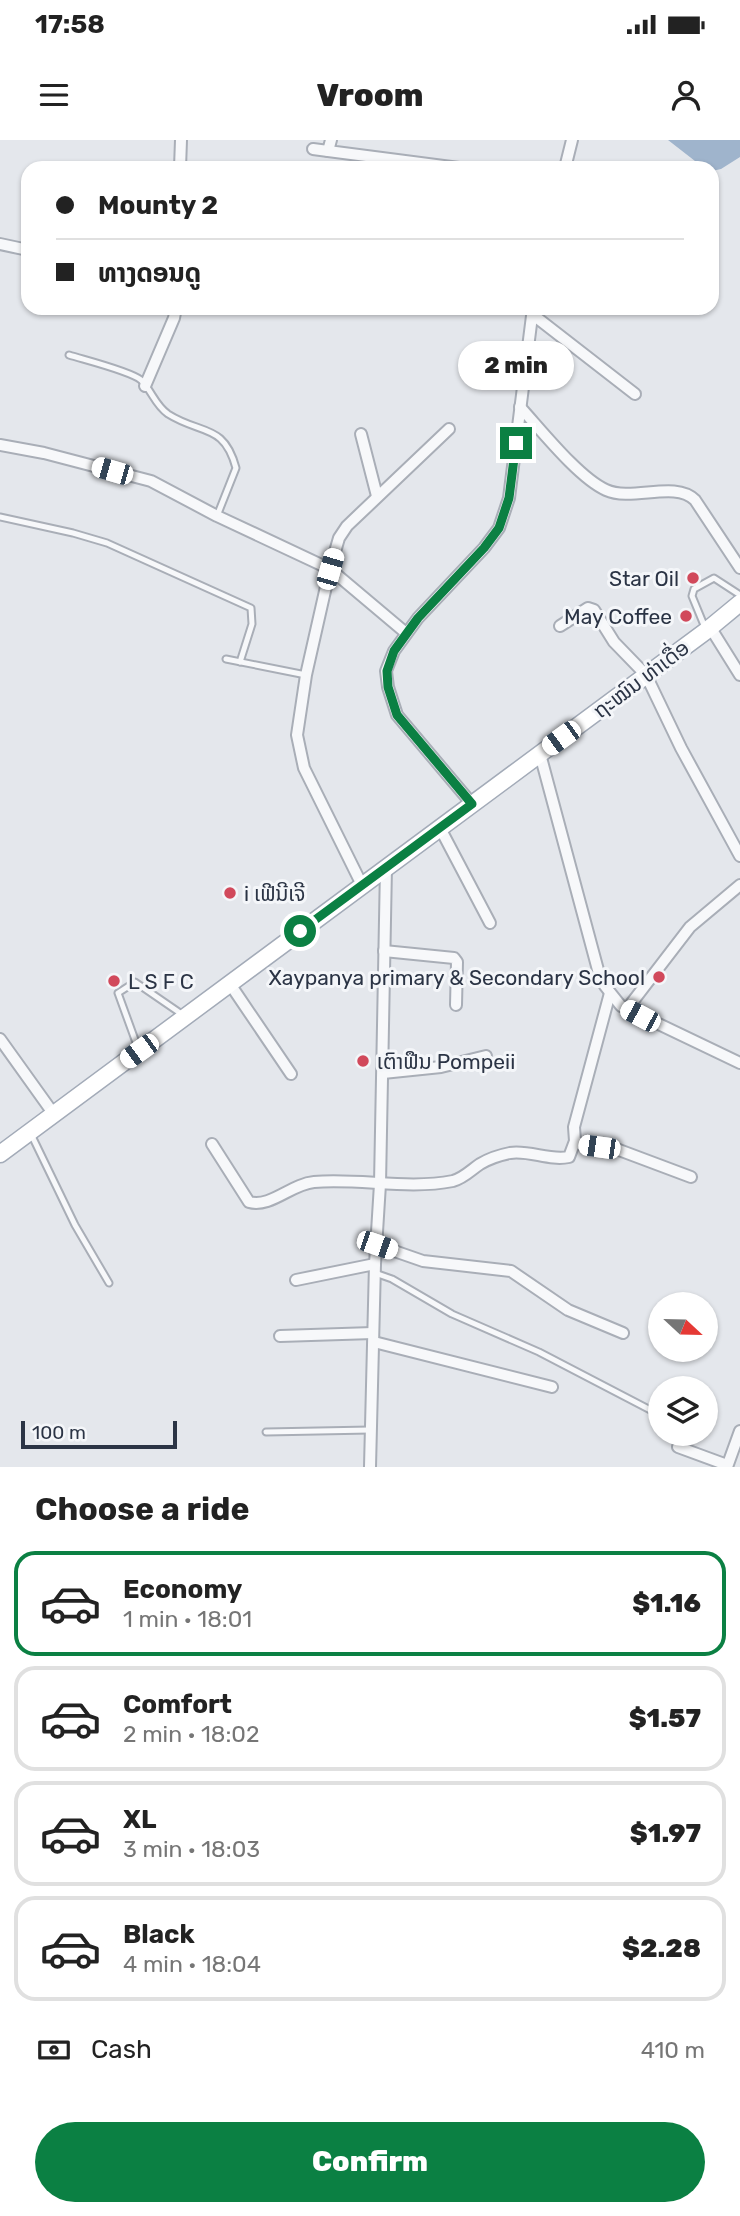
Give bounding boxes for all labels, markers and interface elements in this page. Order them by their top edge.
text: 17:58 [35,9,105,40]
icon: menu [35,76,73,114]
text: Vroom [317,76,423,114]
icon: person [667,76,705,114]
text: Mounty 2 [98,190,218,221]
text: ທາງດອນດູ [98,258,201,289]
callout: 2 min [458,342,574,390]
text: 2 min [484,351,548,379]
route end [500,427,532,459]
car [89,455,136,487]
car [315,546,346,592]
place label: Star Oil [609,566,679,591]
marker: Star Oil [685,570,701,586]
place label: May Coffee [564,604,672,629]
marker: May Coffee [678,608,694,624]
street label: ຖະໝົນ ທ່າເດື່ອ [586,632,694,723]
car [538,717,585,759]
place label: i ເຟີນີເຈີ [244,881,306,906]
marker: i ເຟີນີເຈີ [222,885,238,901]
route start [284,915,316,947]
place label: Xaypanya primary & Secondary School [269,965,645,990]
place label: L S F C [128,969,194,994]
marker: Xaypanya primary & Secondary School [651,969,667,985]
marker: L S F C [106,973,122,989]
car [617,997,664,1035]
car [116,1030,163,1072]
place label: ເຕົາຟືນ Pompeii [377,1049,515,1074]
marker: ເຕົາຟືນ Pompeii [355,1053,371,1069]
car [577,1134,622,1160]
car [354,1228,401,1262]
north arrow [648,1292,718,1362]
map controls [648,1292,718,1446]
button: layers [648,1376,718,1446]
scale bar [21,1418,177,1450]
text: 100 m [32,1421,86,1444]
text: Choose a ride [35,1490,249,1528]
icon: car [39,1572,102,1635]
text: Economy [123,1574,242,1605]
text: $1.16 [632,1588,701,1619]
text: 1 min · 18:01 [123,1605,252,1633]
icon: car [39,1687,102,1750]
text: Comfort [123,1689,232,1720]
text: $1.57 [629,1703,701,1734]
text: 2 min · 18:02 [123,1720,259,1748]
icon: car [39,1802,102,1865]
text: XL [123,1804,156,1835]
text: $1.97 [630,1818,701,1849]
text: 3 min · 18:03 [123,1835,260,1863]
icon: car [39,1917,102,1980]
text: Black [123,1919,195,1950]
text: $2.28 [622,1933,701,1964]
text: 4 min · 18:04 [123,1950,261,1978]
icon: cash [35,2031,73,2069]
text: Cash [91,2034,152,2065]
text: 410 m [641,2036,705,2064]
button: Confirm [35,2122,705,2202]

